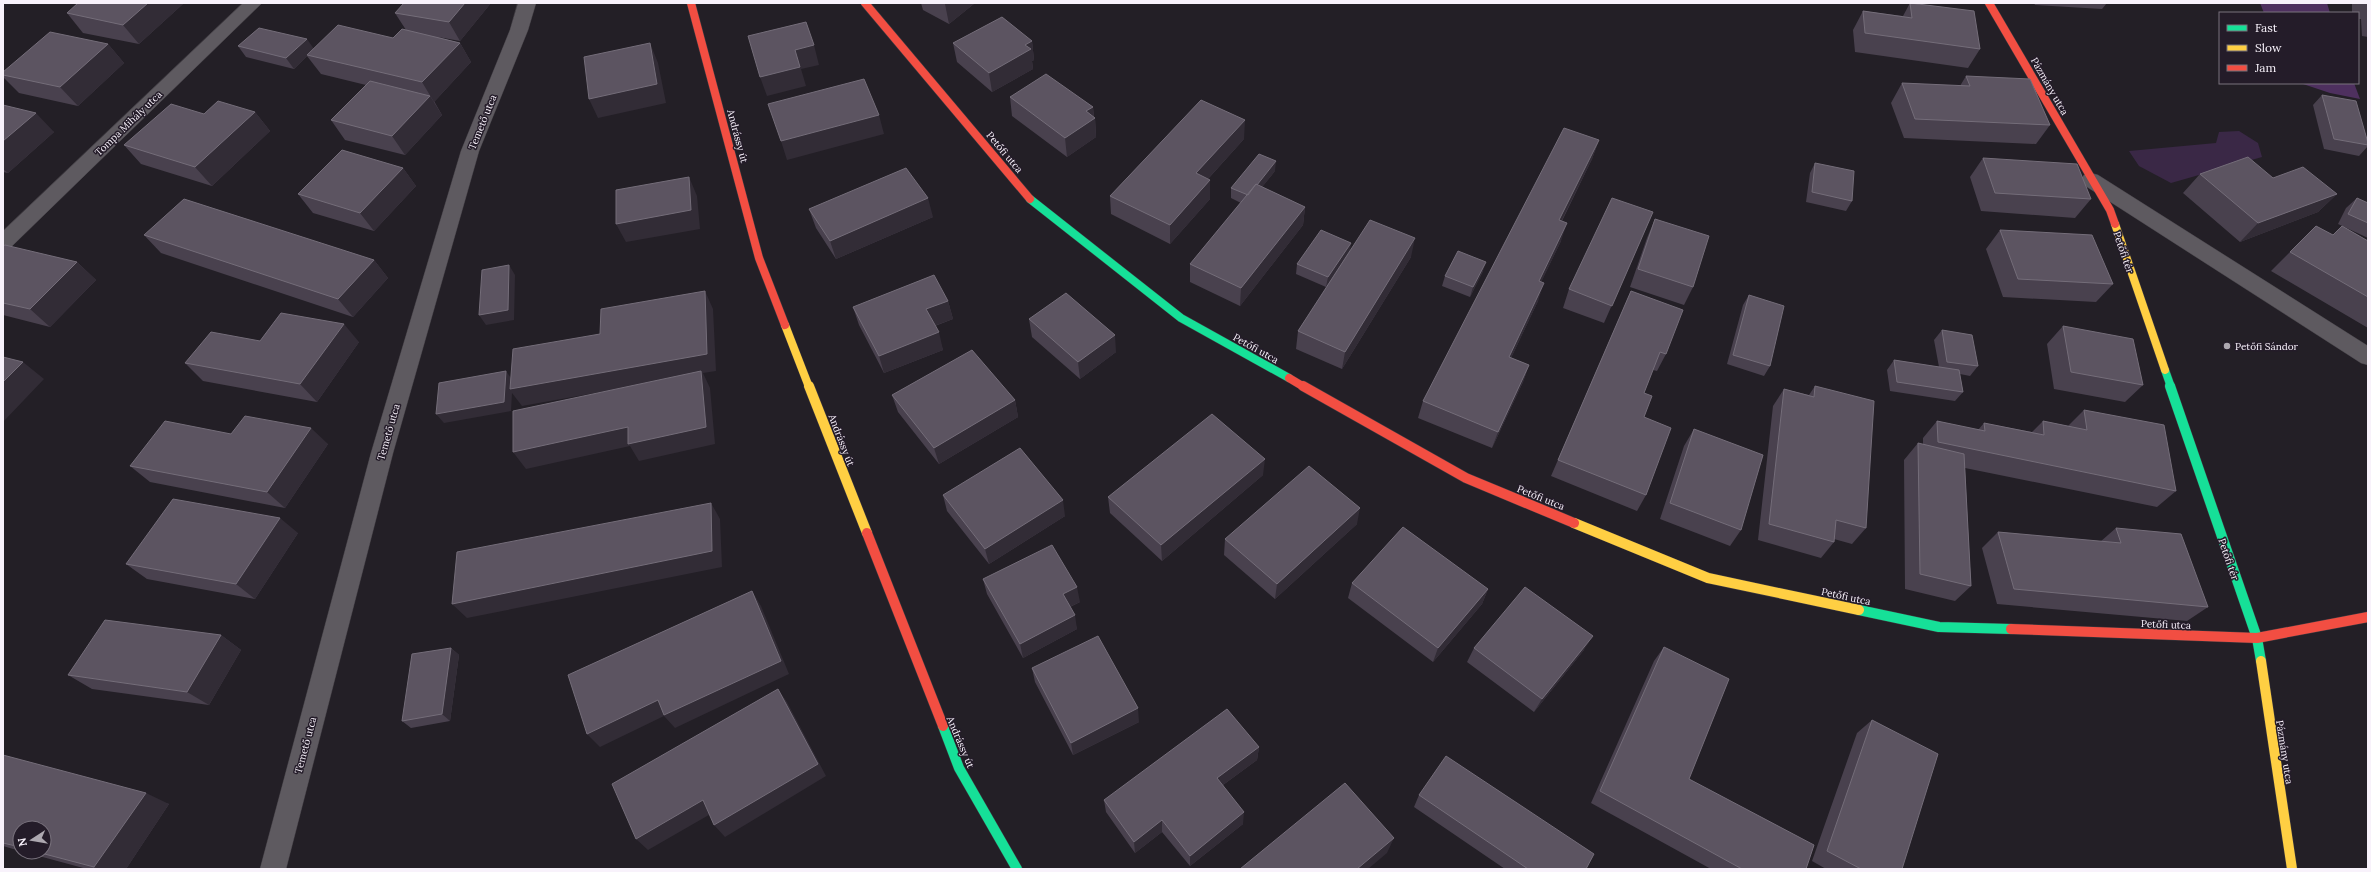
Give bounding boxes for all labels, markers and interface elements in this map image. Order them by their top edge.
legend [2219,12,2359,84]
text: Fast [2255,20,2278,35]
text: Slow [2255,40,2282,55]
street label: Pázmány utca [2028,55,2071,117]
text: Jam [2254,60,2276,75]
street label: Tompa Mihály utca [92,88,165,159]
street label: Temető utca [466,93,499,152]
street label: Andrássy út [724,107,751,164]
street label: Petőfi utca [984,129,1026,176]
street label: Petőfi tér [2110,229,2137,275]
street label: Petőfi utca [1231,331,1281,366]
place label: Petőfi Sándor [2235,340,2299,353]
marker: Petőfi Sándor [2222,341,2232,351]
street label: Temető utca [374,402,403,462]
street label: Andrássy út [825,411,857,468]
street label: Petőfi utca [1515,482,1566,513]
street label: Petőfi tér [2215,536,2242,582]
street label: Petőfi utca [1820,585,1872,608]
street label: Petőfi utca [2141,617,2191,632]
street label: Andrássy út [943,714,977,770]
street label: Temető utca [292,715,319,775]
street label: Pázmány utca [2273,719,2296,785]
north arrow [12,820,52,860]
text: N [14,836,30,848]

